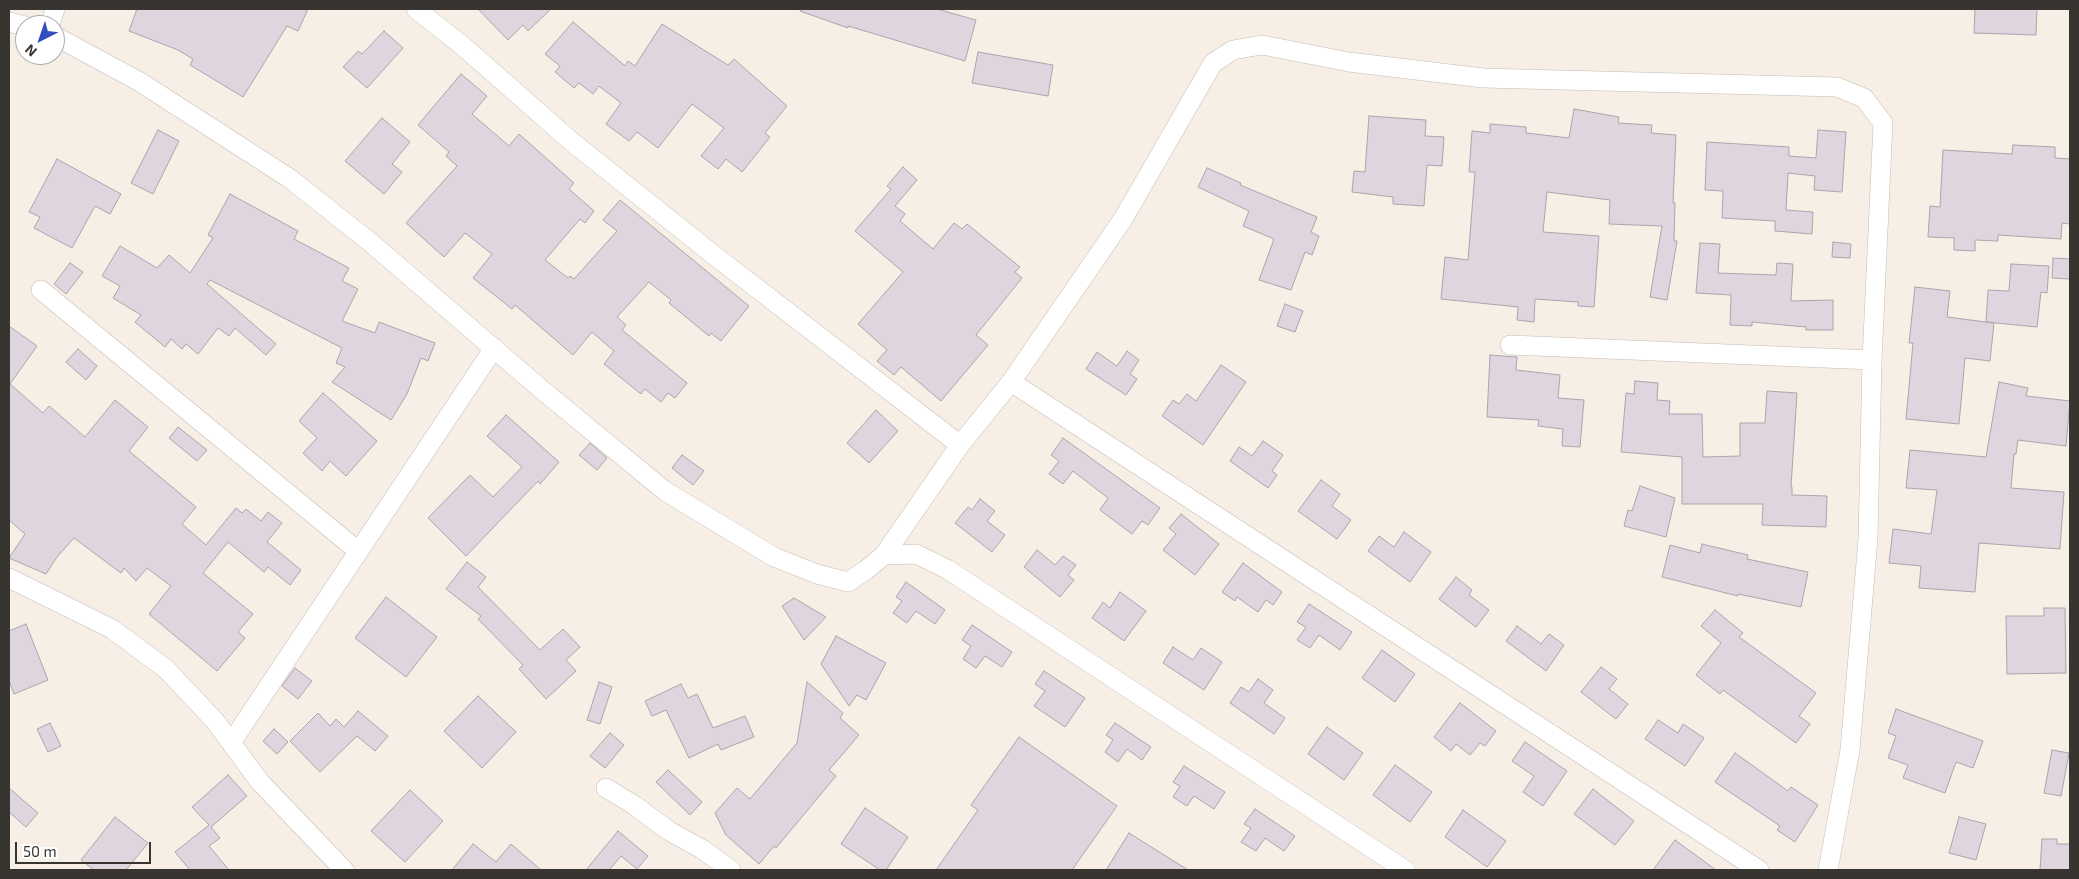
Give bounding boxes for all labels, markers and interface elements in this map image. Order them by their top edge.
north arrow [15,15,65,65]
text: N [21,41,40,61]
scale bar [18,832,154,864]
text: 50 m [23,842,57,860]

